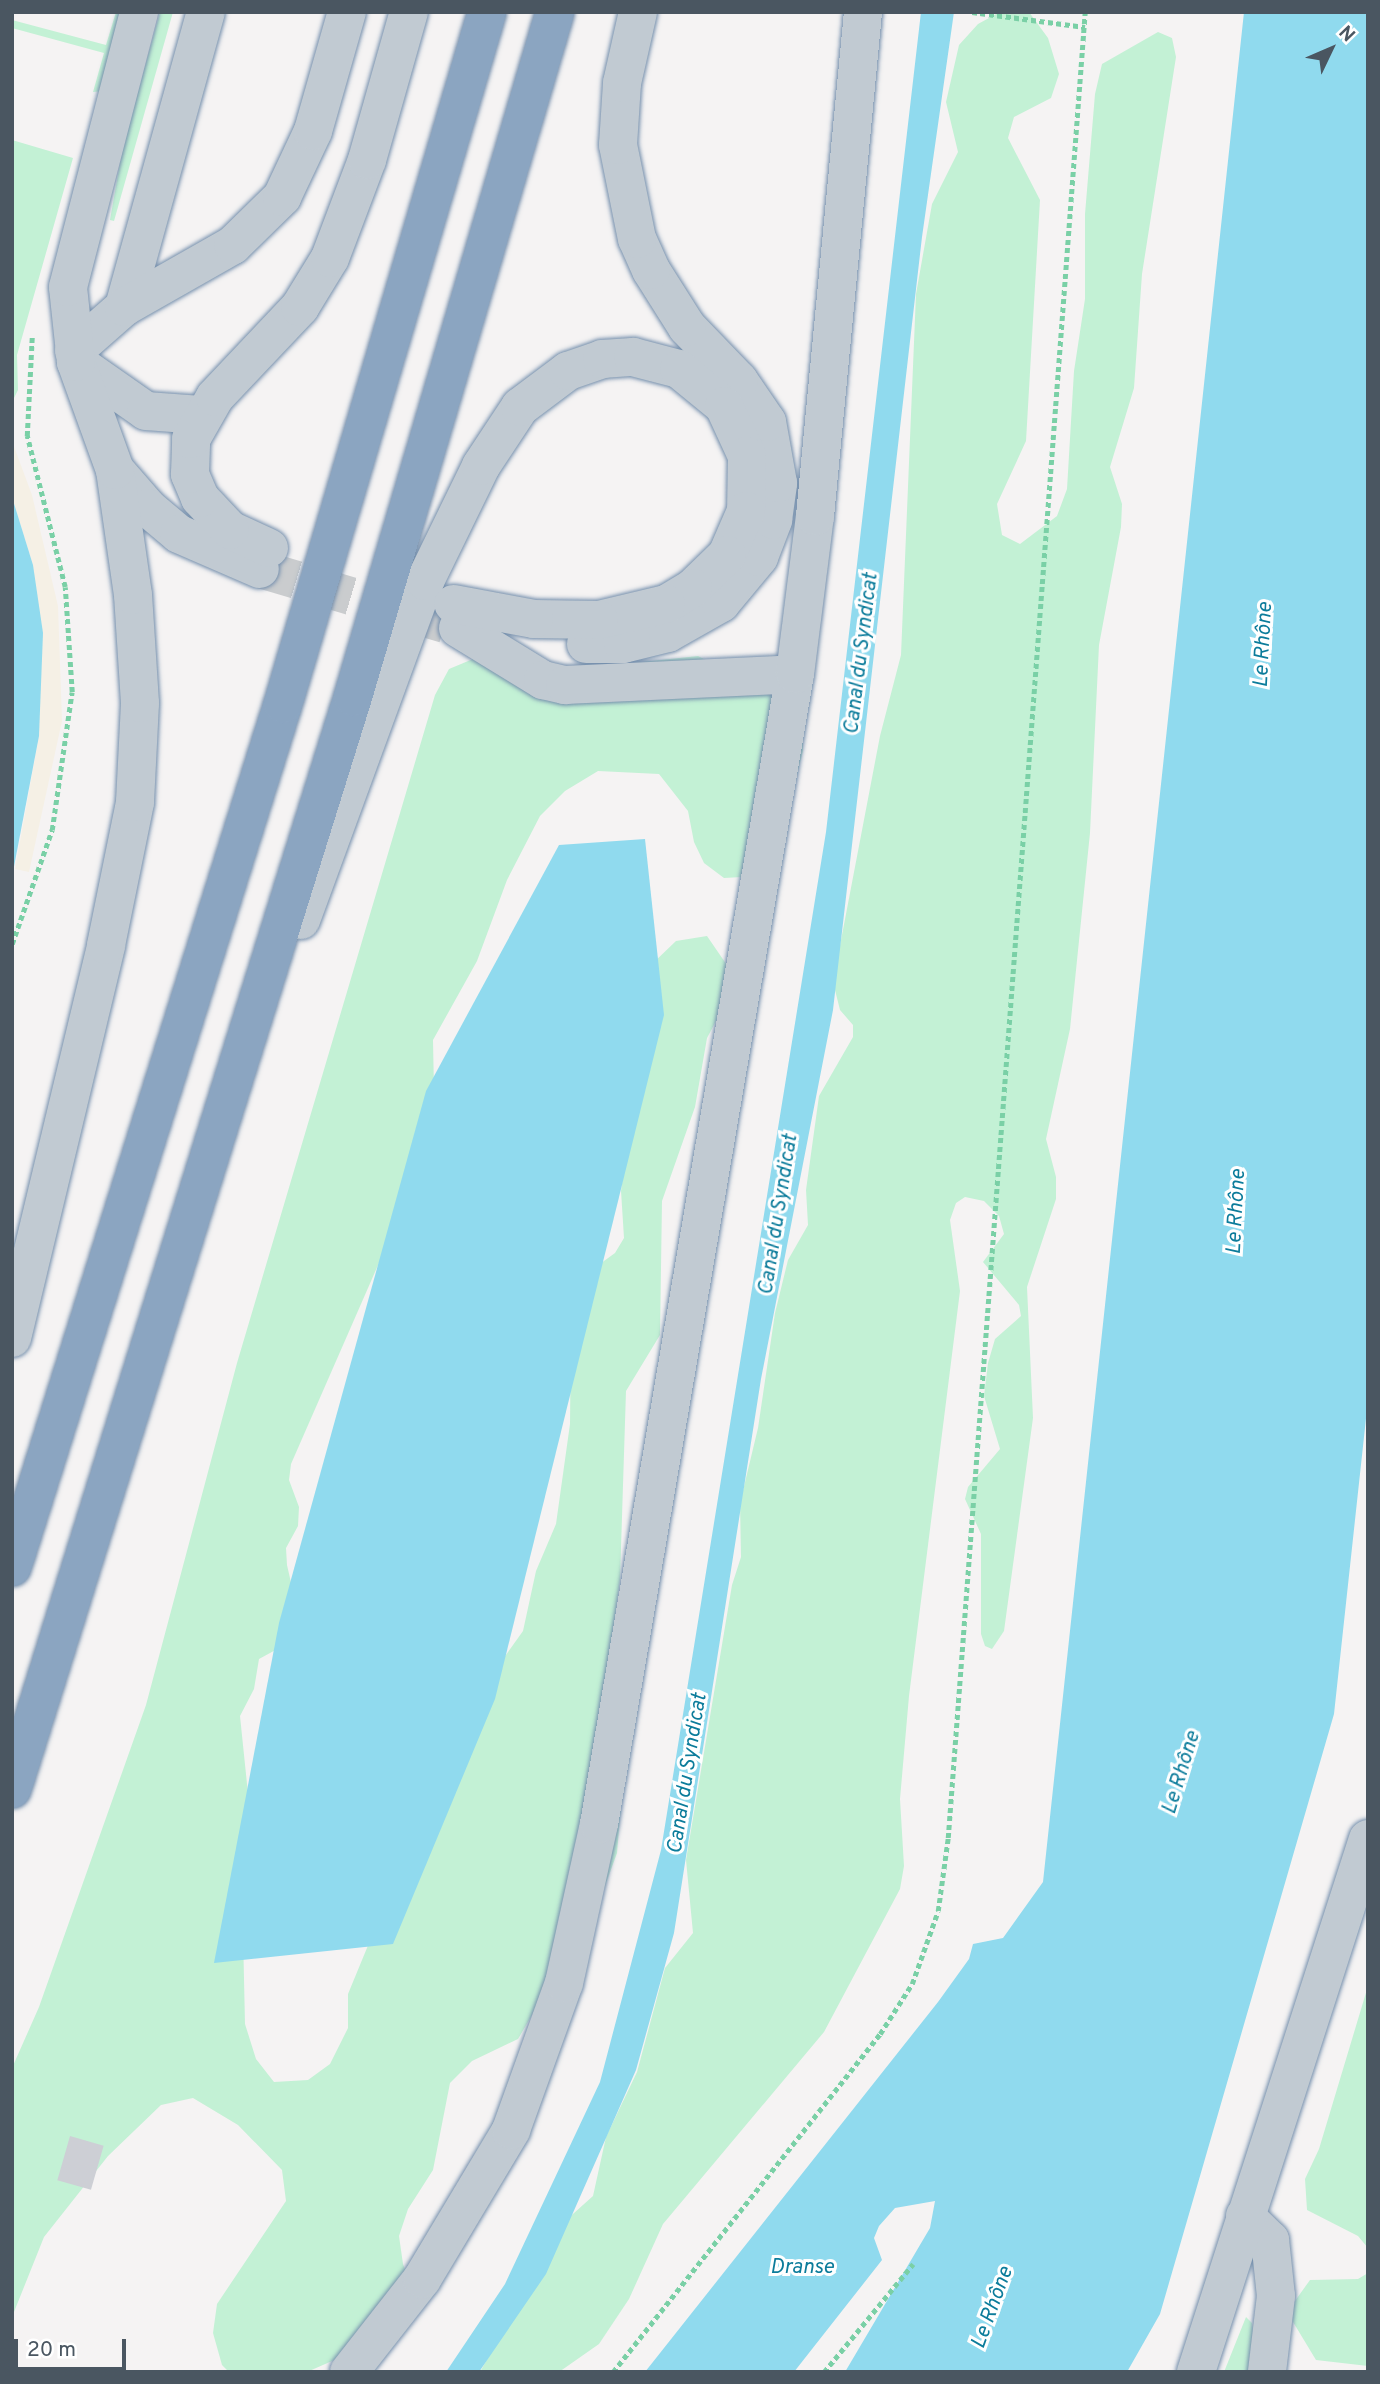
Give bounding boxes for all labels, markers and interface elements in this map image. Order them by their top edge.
north arrow [1296,14,1366,84]
text: N [1333,21,1359,48]
water label: Canal du Syndicat [840,572,884,736]
water label: Le Rhône [1249,602,1279,688]
water label: Canal du Syndicat [754,1133,804,1297]
water label: Le Rhône [1222,1169,1252,1255]
water label: Canal du Syndicat [663,1692,713,1856]
water label: Le Rhône [1157,1728,1207,1818]
water label: Dranse [770,2255,834,2281]
water label: Le Rhône [967,2264,1019,2352]
scale bar [18,2324,130,2368]
text: 20 m [27,2337,76,2364]

